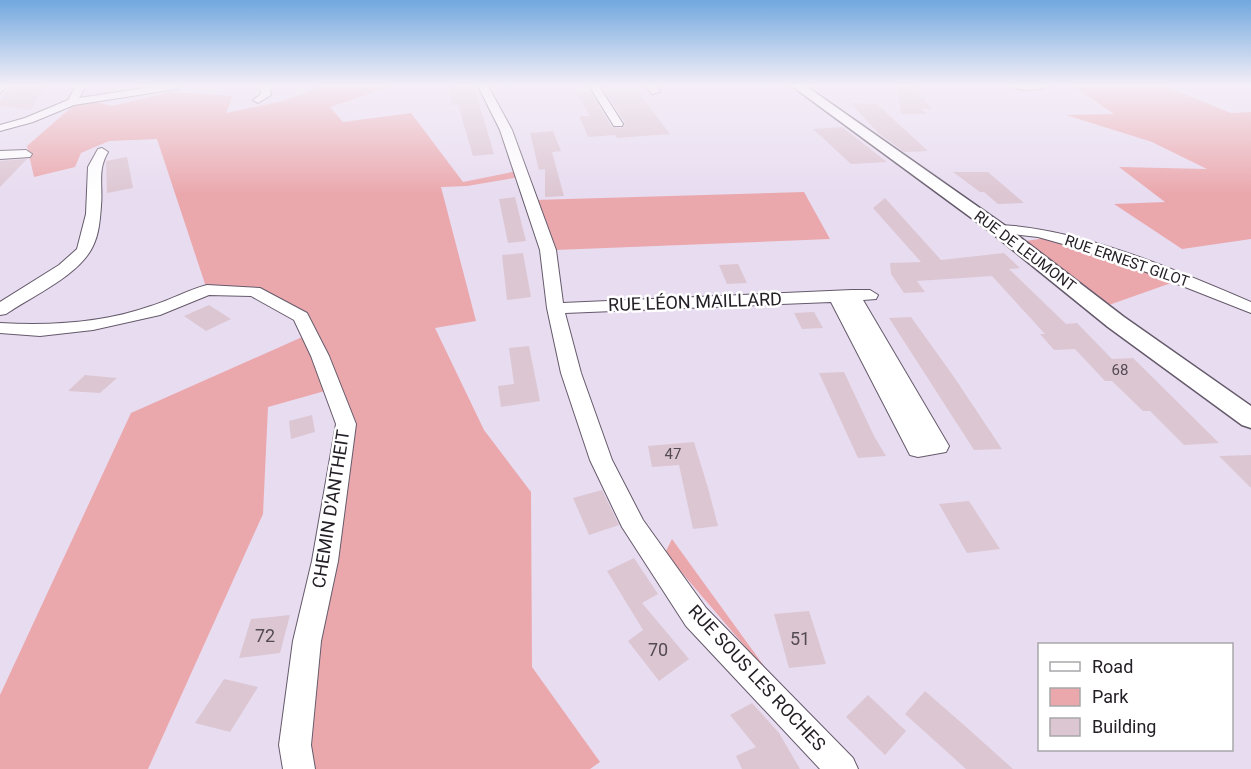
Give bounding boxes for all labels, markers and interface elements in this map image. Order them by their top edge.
street label: RUE DE LEUMONT [971,207,1079,295]
street label: RUE ERNEST GILOT [1062,231,1192,291]
street label: RUE LÉON MAILLARD [608,288,782,315]
house number: 68 [1112,361,1128,379]
street label: CHEMIN D'ANTHEIT [308,428,353,590]
house number: 47 [665,445,681,463]
street label: RUE SOUS LES ROCHES [684,601,831,755]
house number: 72 [255,625,275,646]
house number: 51 [790,628,810,649]
house number: 70 [648,639,668,660]
legend [1038,643,1233,751]
text: Road [1092,656,1133,677]
text: Park [1092,686,1129,707]
text: Building [1092,716,1156,737]

